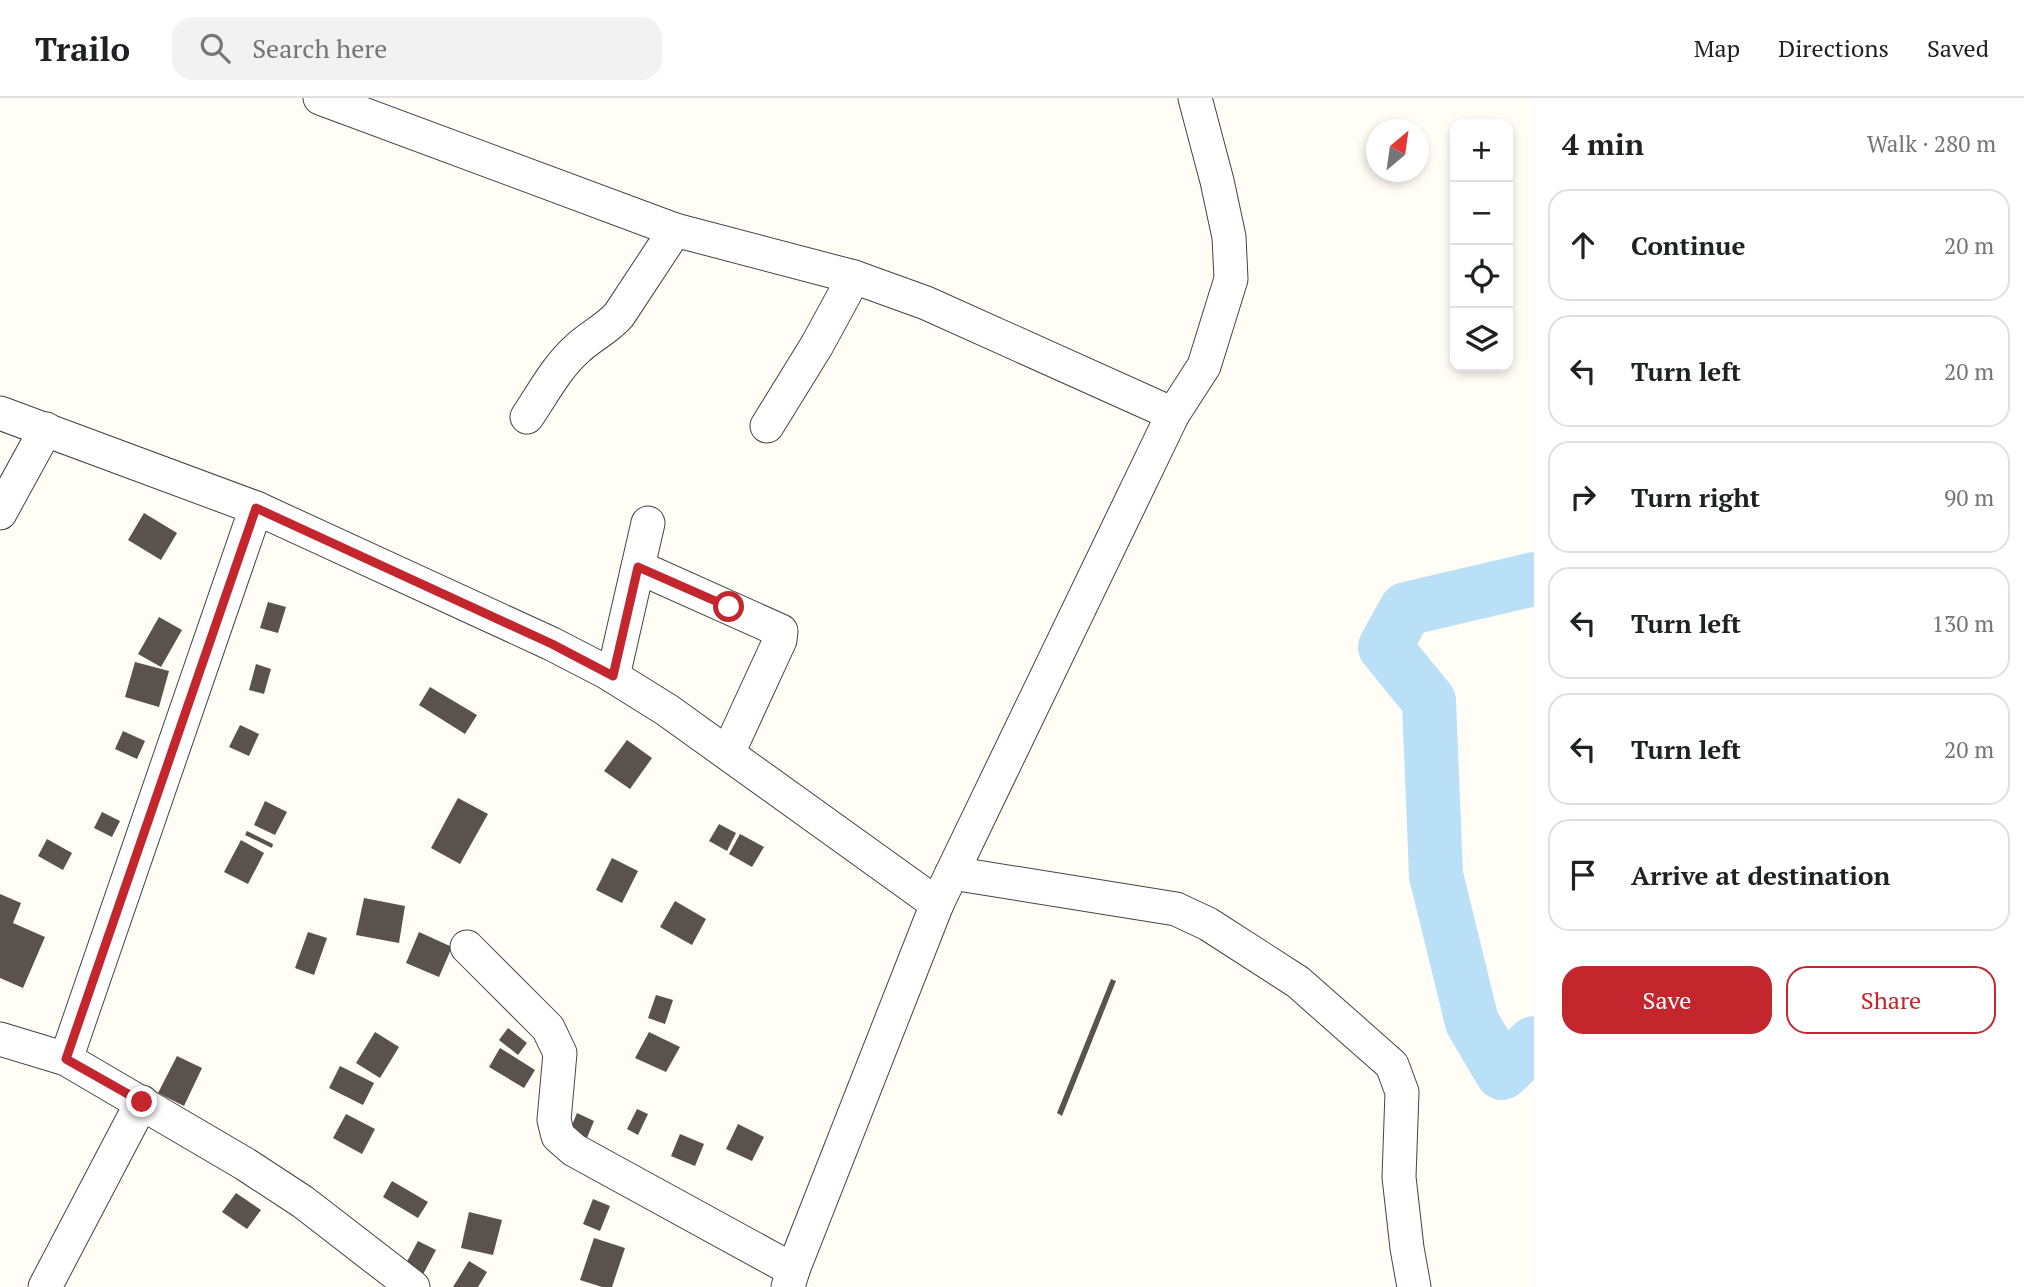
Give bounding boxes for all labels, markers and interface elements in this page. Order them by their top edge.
search box [172,17,662,80]
text: Trailo [35,27,130,70]
icon: search [196,29,234,67]
text: Search here [252,31,387,65]
text: Map [1694,32,1740,64]
text: Directions [1778,32,1889,64]
text: Saved [1927,32,1989,64]
north arrow [1366,119,1429,182]
map controls [1450,119,1513,371]
button: + [1450,119,1513,182]
text: 4 min [1562,124,1644,164]
text: Walk · 280 m [1867,128,1996,159]
button: − [1450,182,1513,245]
icon: ahead [1564,226,1602,264]
text: Continue [1631,228,1745,262]
text: 20 m [1944,230,1994,261]
button: locate [1450,245,1513,308]
button: layers [1450,308,1513,371]
icon: left [1564,352,1602,390]
text: Turn left [1631,354,1741,388]
text: 20 m [1944,356,1994,387]
icon: right [1564,478,1602,516]
text: Turn right [1631,480,1760,514]
text: 90 m [1944,482,1994,513]
route start [713,591,744,622]
icon: left [1564,604,1602,642]
text: Turn left [1631,606,1741,640]
text: 130 m [1932,608,1994,639]
icon: left [1564,730,1602,768]
text: Turn left [1631,732,1741,766]
text: 20 m [1944,734,1994,765]
icon: arrive [1564,856,1602,894]
text: Arrive at destination [1631,858,1890,892]
button: Save [1562,966,1772,1034]
button: Share [1786,966,1996,1034]
route end [126,1086,157,1117]

